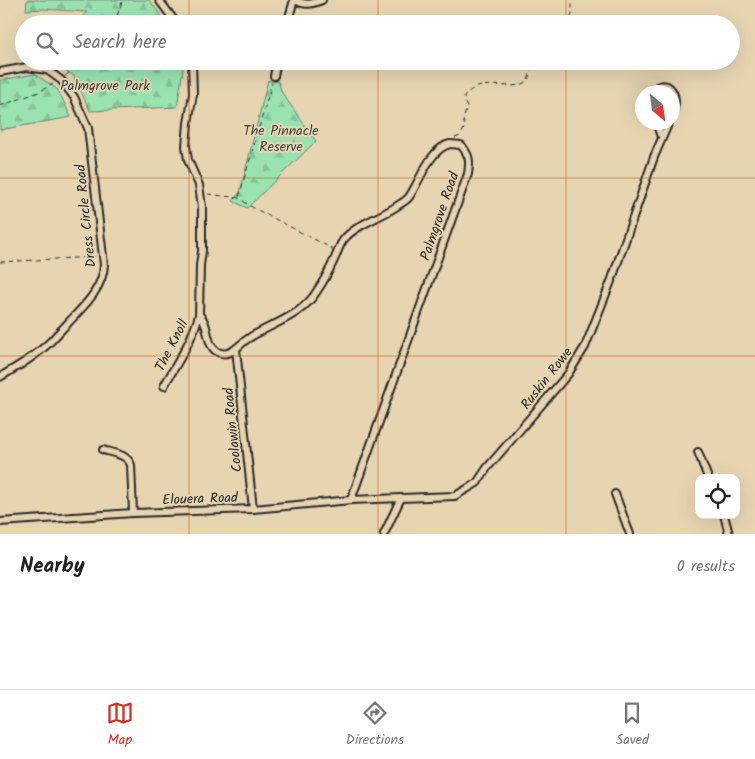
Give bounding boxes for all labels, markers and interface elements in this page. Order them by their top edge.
search box [15,15,740,70]
text: Search here [73,28,167,58]
icon: search [33,29,61,57]
park label: Palmgrove Park [60,75,150,97]
north arrow [635,85,680,130]
park label: The Pinnacle Reserve [243,120,319,158]
street label: Dress Circle Road [70,162,102,269]
street label: Palmgrove Road [415,168,466,264]
street label: The Knoll [149,315,195,375]
street label: Ruskin Rowe [515,342,579,415]
street label: Coolawin Road [218,385,248,473]
map controls [695,474,740,519]
button: locate [695,474,740,519]
street label: Elouera Road [162,487,239,511]
text: Nearby [20,550,85,583]
text: 0 results [677,554,735,579]
tab: Map [106,699,134,751]
tab: Directions [346,699,404,751]
tab: Saved [616,699,649,751]

